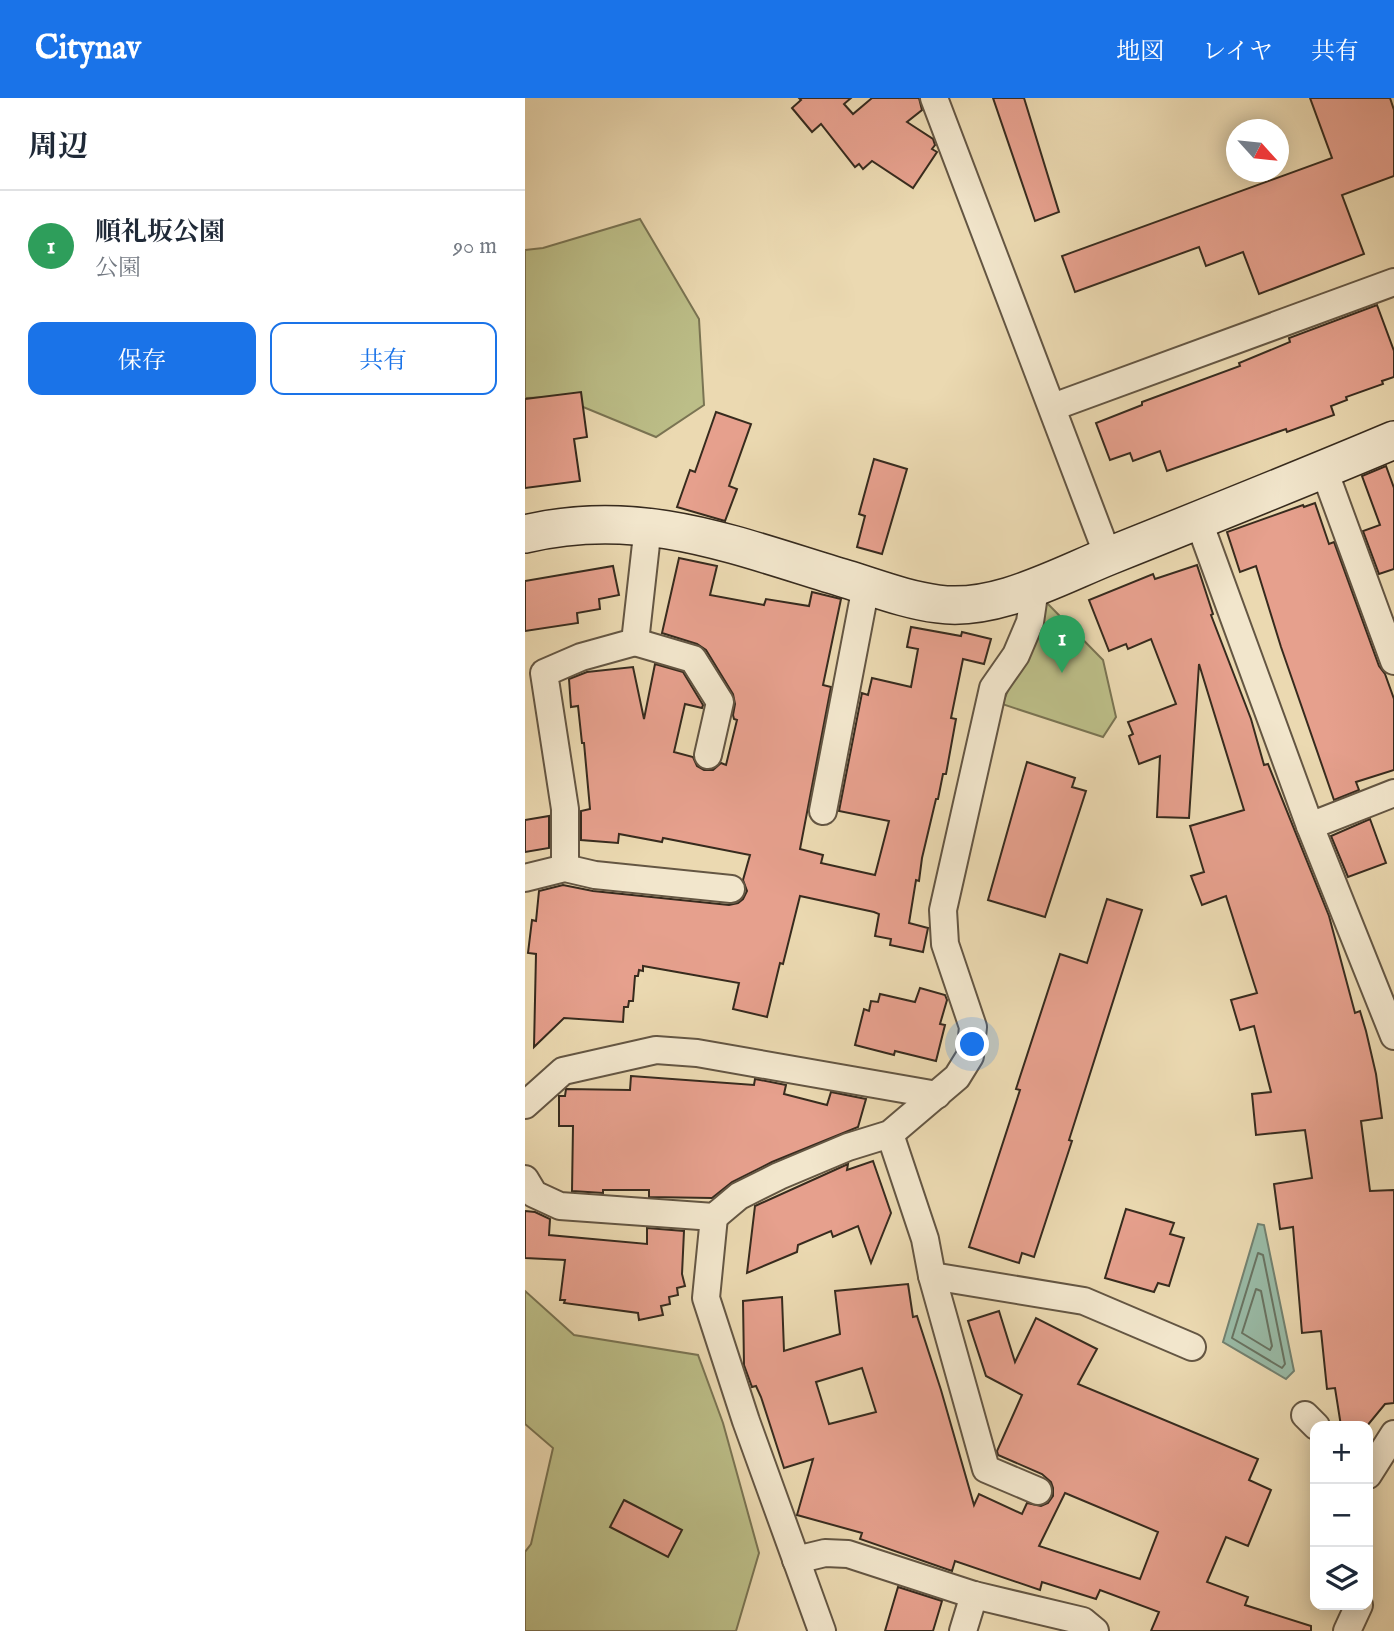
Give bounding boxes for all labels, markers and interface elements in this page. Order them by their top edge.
text: Citynav [35,28,141,70]
text: 地図 [1116,37,1164,68]
text: レイヤ [1202,37,1273,68]
text: 共有 [1311,37,1359,68]
north arrow [1226,119,1289,182]
text: 周辺 [28,129,88,167]
text: 順礼坂公園 [95,216,225,249]
text: 1 [47,232,55,261]
text: 90 m [453,232,497,261]
text: 公園 [95,254,141,283]
button: 保存 [28,322,256,395]
button: 共有 [270,322,497,395]
pin: 1 [1039,615,1085,673]
your location [955,1027,989,1061]
map controls [1310,1421,1373,1610]
button: + [1310,1421,1373,1484]
button: − [1310,1484,1373,1547]
button: layers [1310,1547,1373,1610]

